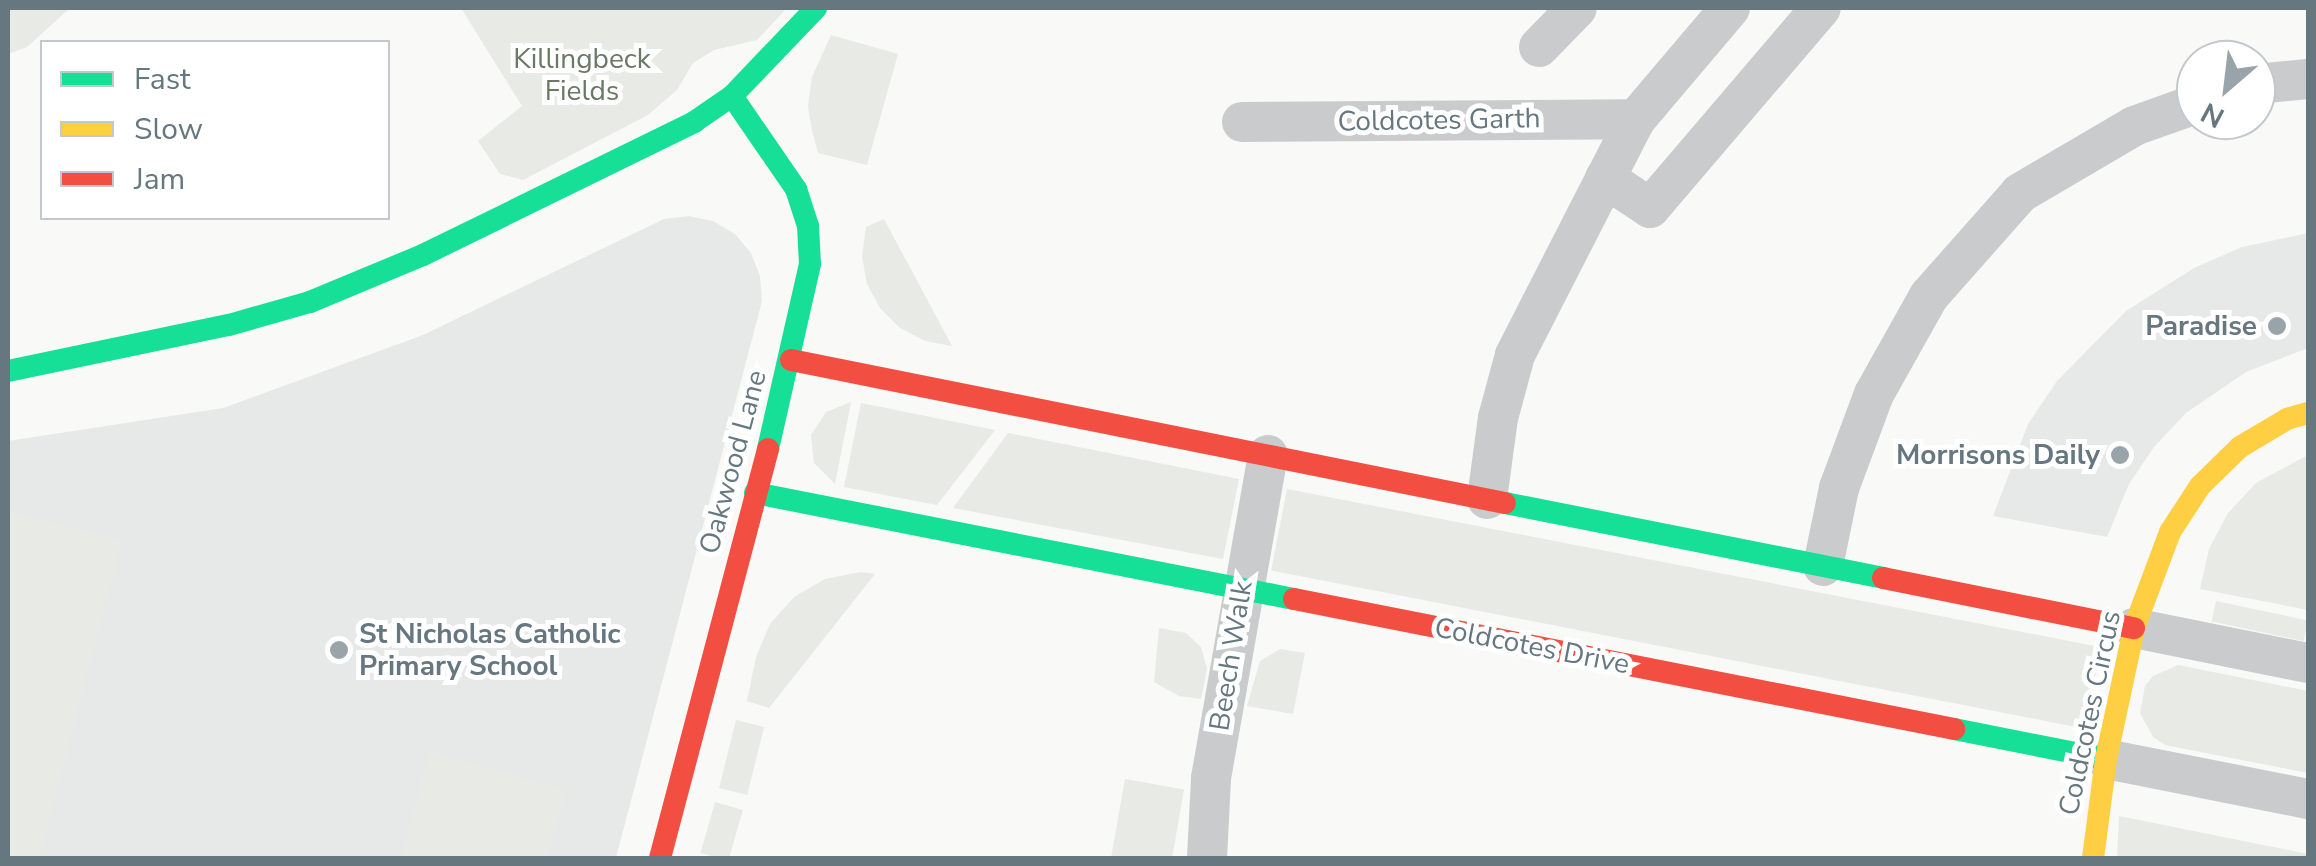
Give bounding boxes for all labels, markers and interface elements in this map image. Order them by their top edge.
legend [40,40,390,220]
north arrow [2176,40,2276,140]
park label: Killingbeck Fields [513,42,651,108]
text: Fast [134,59,191,100]
text: N [2195,93,2231,136]
street label: Coldcotes Garth [1337,101,1541,139]
text: Slow [134,109,203,150]
text: Jam [134,159,185,200]
place label: Paradise [2145,309,2257,343]
marker: Paradise [2266,315,2288,337]
street label: Oakwood Lane [692,367,774,557]
place label: Morrisons Daily [1896,438,2100,472]
marker: Morrisons Daily [2109,444,2131,466]
street label: Beech Walk [1203,579,1259,733]
street label: Coldcotes Circus [2052,608,2128,818]
street label: Coldcotes Drive [1432,611,1632,681]
place label: St Nicholas Catholic Primary School [359,617,620,683]
marker: St Nicholas Catholic Primary School [328,639,350,661]

